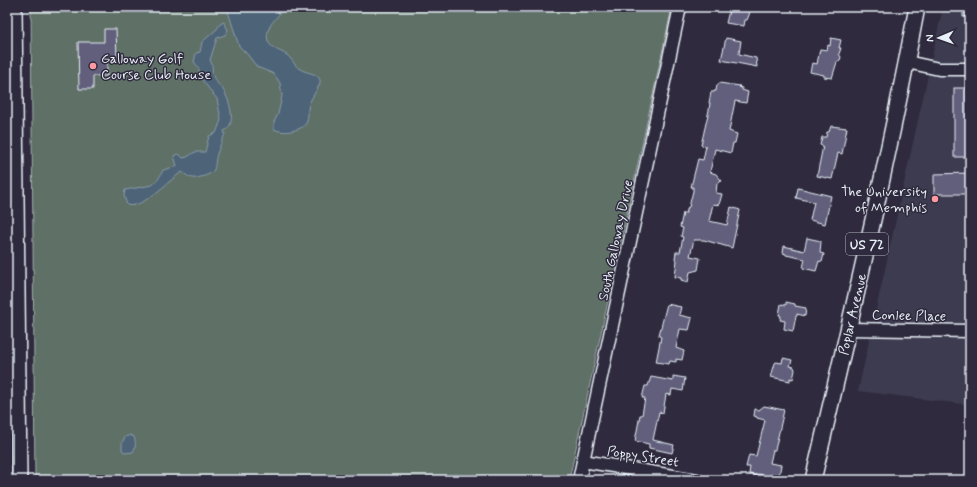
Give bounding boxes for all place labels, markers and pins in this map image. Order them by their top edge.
place label: Galloway Golf Course Club House [101,50,211,84]
marker: Galloway Golf Course Club House [88,61,98,71]
place label: The University of Memphis [841,183,927,217]
marker: The University of Memphis [930,194,940,204]

